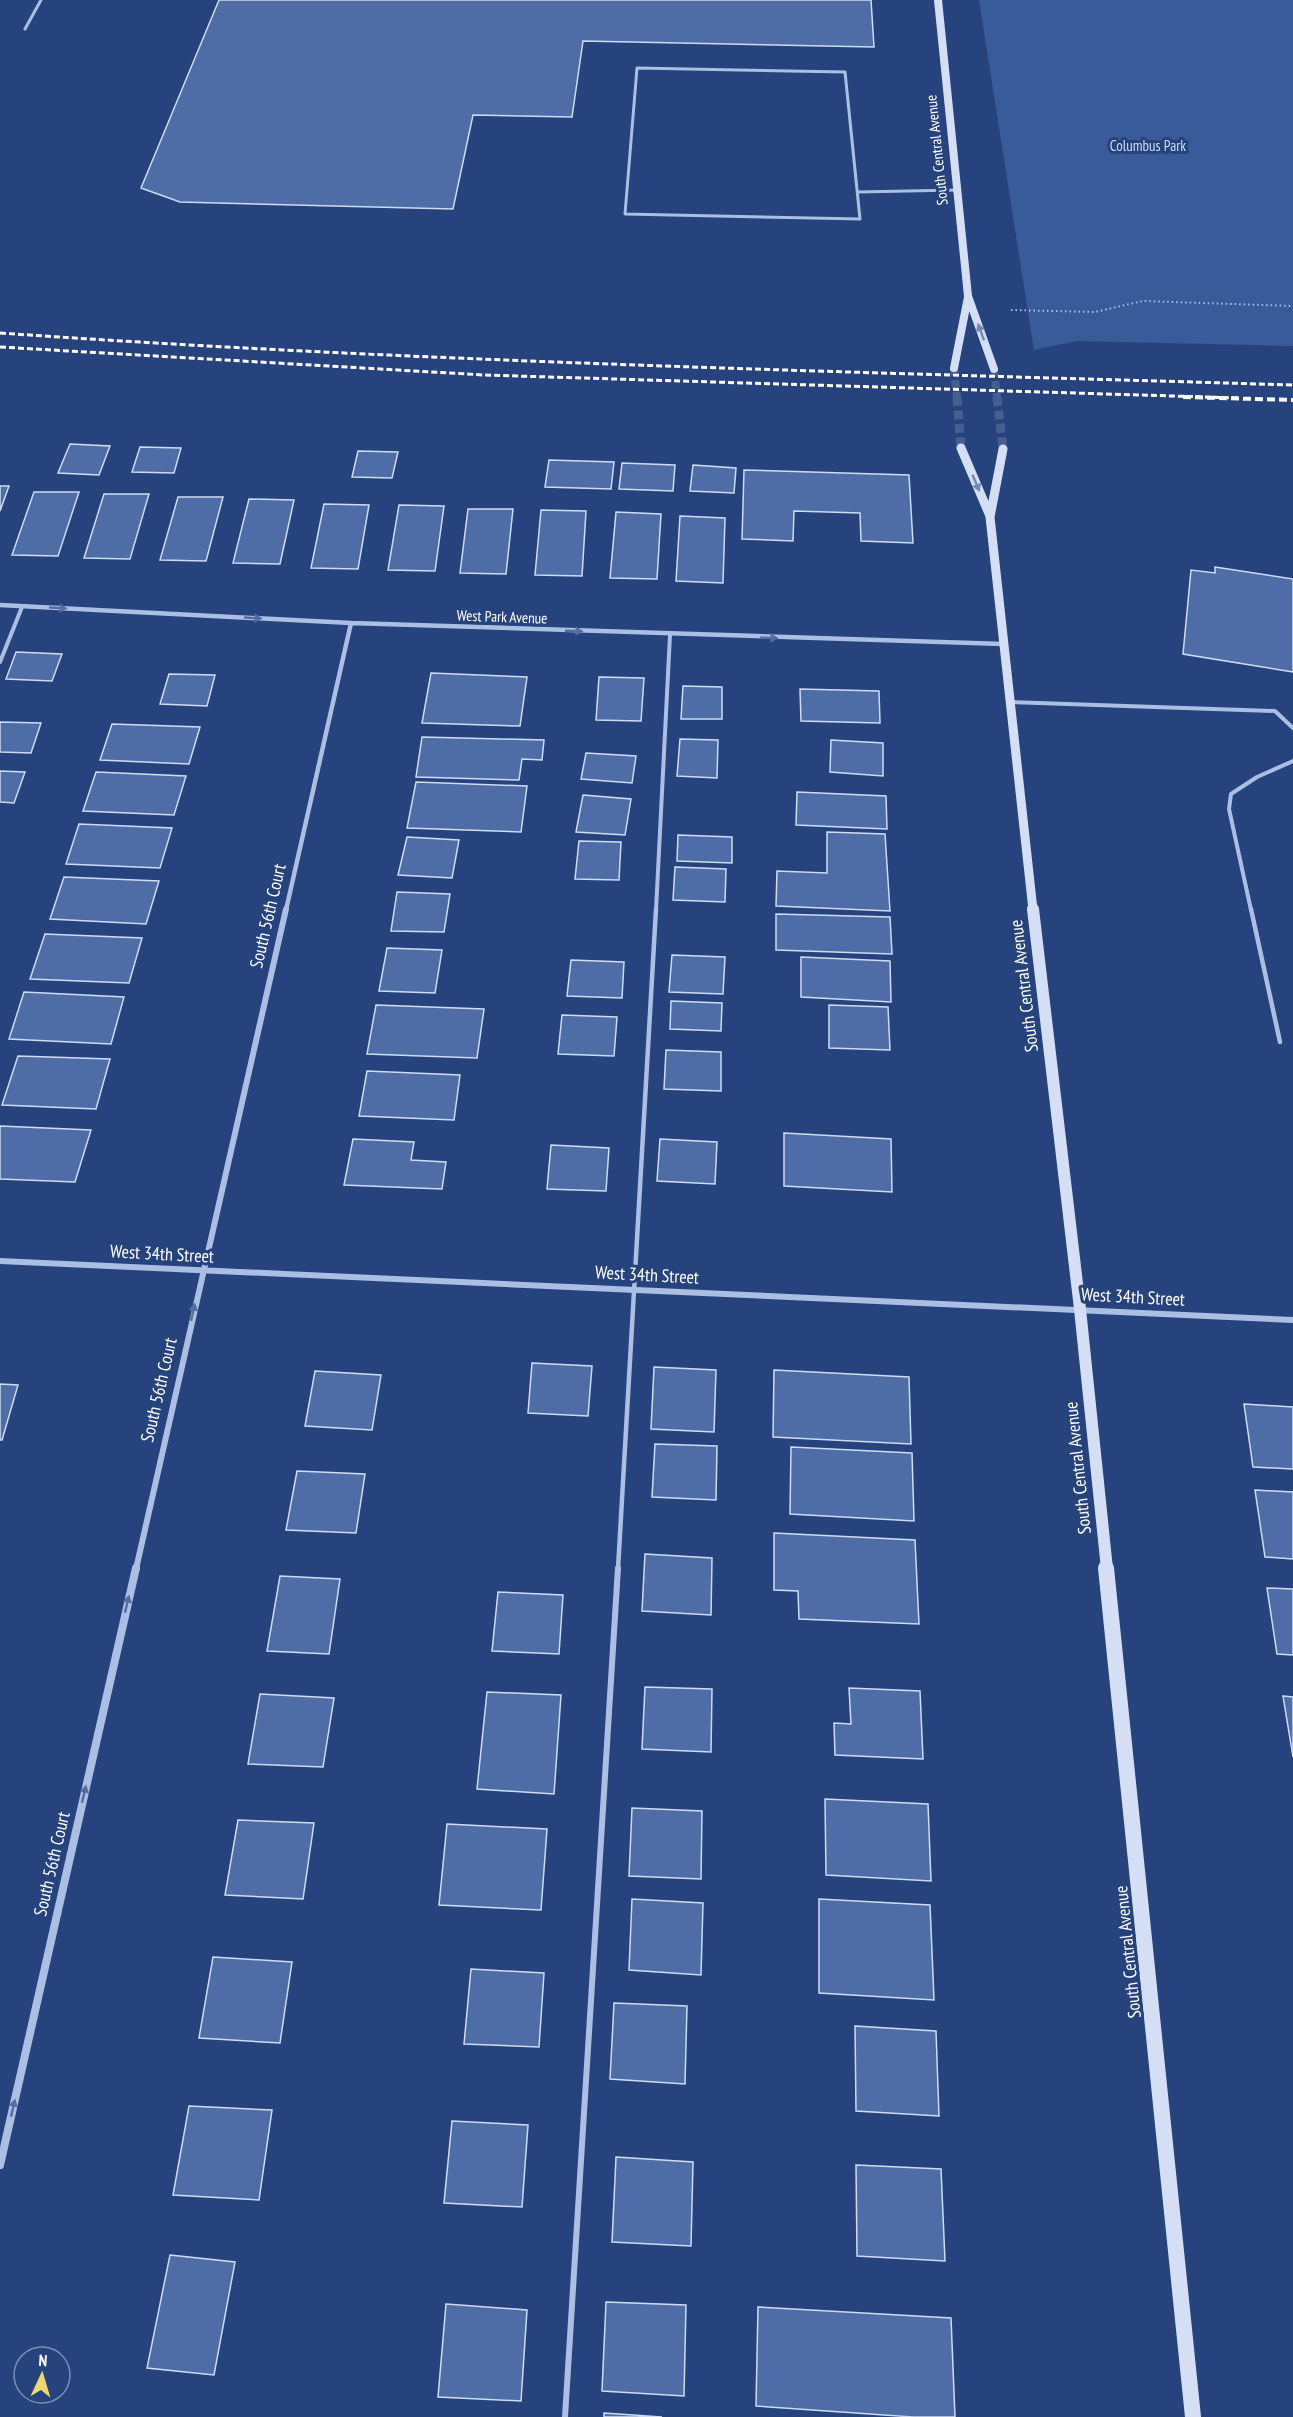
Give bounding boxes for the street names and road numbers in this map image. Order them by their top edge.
street label: South Central Avenue [921,94,952,206]
street label: West Park Avenue [456,605,548,628]
street label: South 56th Court [244,861,291,970]
street label: South Central Avenue [1004,919,1043,1054]
street label: West 34th Street [110,1239,215,1268]
street label: West 34th Street [595,1260,700,1289]
street label: West 34th Street [1081,1282,1186,1311]
street label: South 56th Court [135,1335,182,1444]
street label: South Central Avenue [1059,1401,1096,1535]
street label: South 56th Court [28,1809,75,1918]
street label: South Central Avenue [1109,1885,1146,2019]

